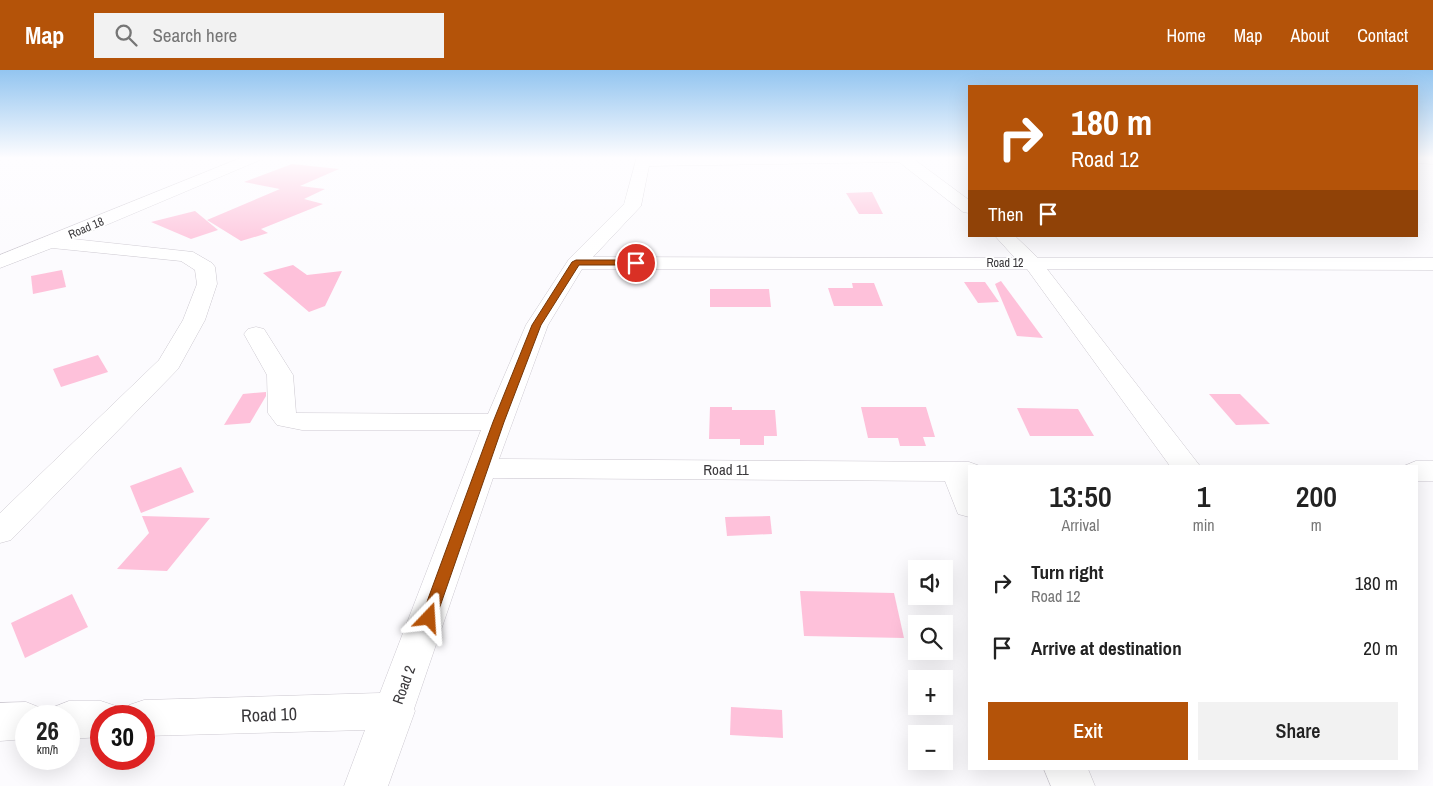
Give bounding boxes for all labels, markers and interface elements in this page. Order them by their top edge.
search box [94,13,444,58]
text: Map [25,19,64,51]
icon: search [112,21,140,49]
text: Search here [152,22,237,48]
text: Home [1166,23,1206,48]
text: Map [1234,23,1263,48]
text: About [1291,23,1329,48]
text: Contact [1357,23,1408,48]
text: 180 m [1071,99,1152,146]
icon: right [988,105,1053,170]
text: Road 12 [1071,144,1139,174]
icon: arrive [1034,200,1062,228]
text: Then [988,201,1024,227]
street label: Road 18 [66,213,106,243]
pin [615,242,657,284]
icon: arrive [622,249,650,277]
street label: Road 12 [986,255,1024,271]
street label: Road 11 [703,459,749,480]
text: 13:50 [1049,476,1112,516]
text: 1 [1197,476,1211,516]
text: 200 [1296,476,1337,516]
text: Arrival [1061,514,1099,536]
text: min [1193,514,1215,536]
text: m [1311,514,1322,536]
text: Turn right [1031,559,1103,585]
map controls [908,560,953,770]
button: sound [908,560,953,605]
icon: right [988,569,1016,597]
text: 180 m [1355,570,1398,596]
text: Road 12 [1031,585,1081,607]
position arrow [402,591,454,643]
button: search [908,615,953,660]
icon: arrive [988,634,1016,662]
text: Arrive at destination [1031,635,1182,661]
text: 20 m [1363,635,1398,661]
street label: Road 2 [387,662,420,707]
button: + [908,670,953,715]
street label: Road 10 [241,701,297,728]
button: Exit [988,702,1188,760]
button: Share [1198,702,1398,760]
speed limit sign: 30 [90,705,155,770]
text: 26 [36,714,59,748]
button: − [908,725,953,770]
text: km/h [37,742,58,758]

